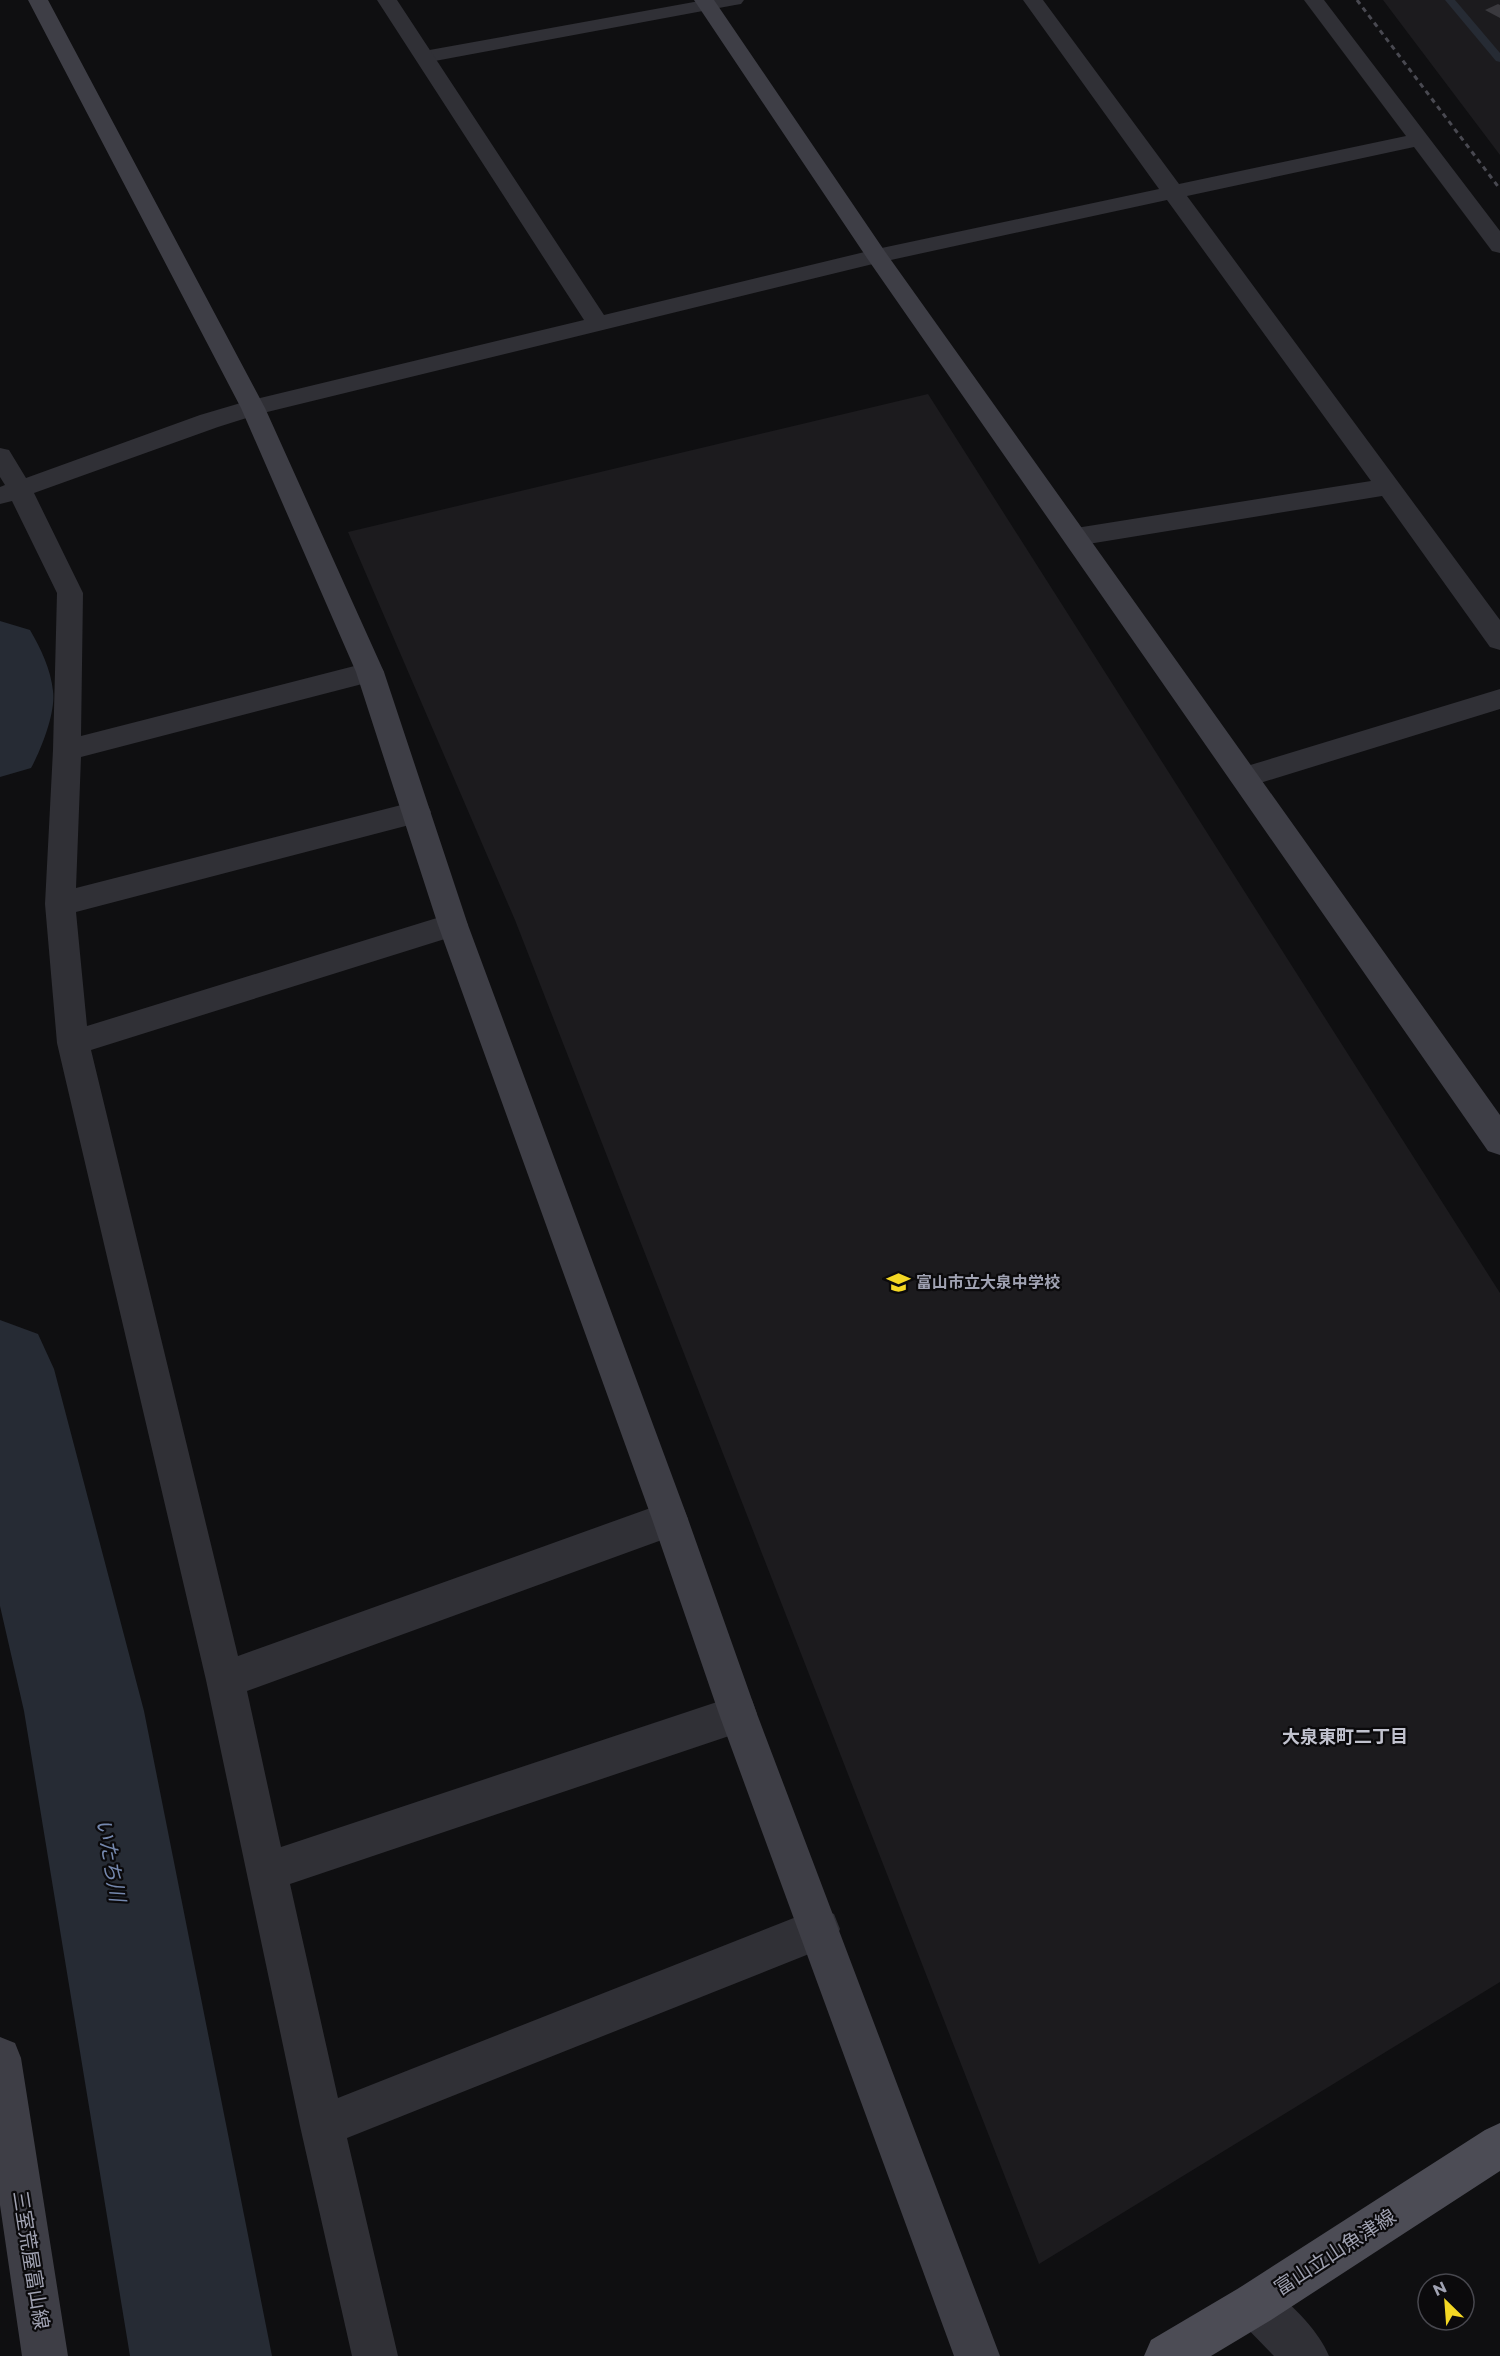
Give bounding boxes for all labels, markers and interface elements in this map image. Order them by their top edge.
school or university icon: 富山市立大泉中学校 [885,1269,911,1295]
place label: 富山市立大泉中学校 [916,1273,1060,1292]
district label: 大泉東町二丁目 [1282,1726,1408,1748]
water label: いたち川 [91,1816,131,1906]
street label: 三室荒屋富山線 [8,2189,54,2331]
street label: 富山立山魚津線 [1270,2204,1400,2300]
north arrow [1416,2272,1476,2332]
text: N [1430,2278,1450,2300]

